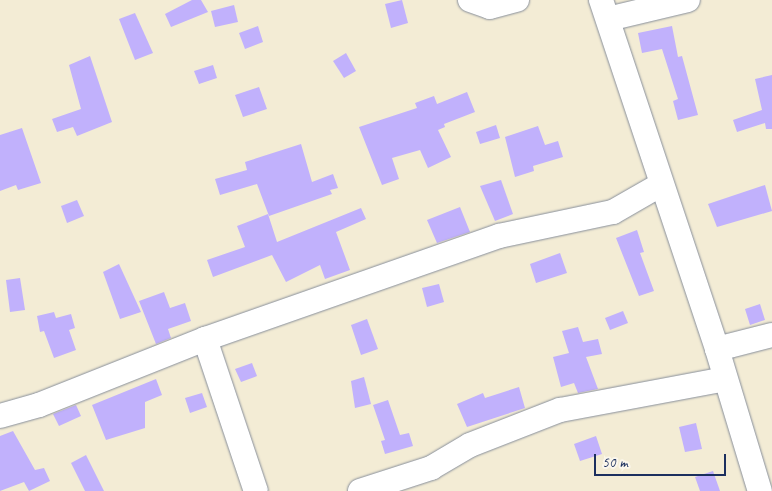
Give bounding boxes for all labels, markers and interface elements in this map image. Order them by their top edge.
scale bar [597,444,730,476]
text: 50 m [602,453,628,472]

